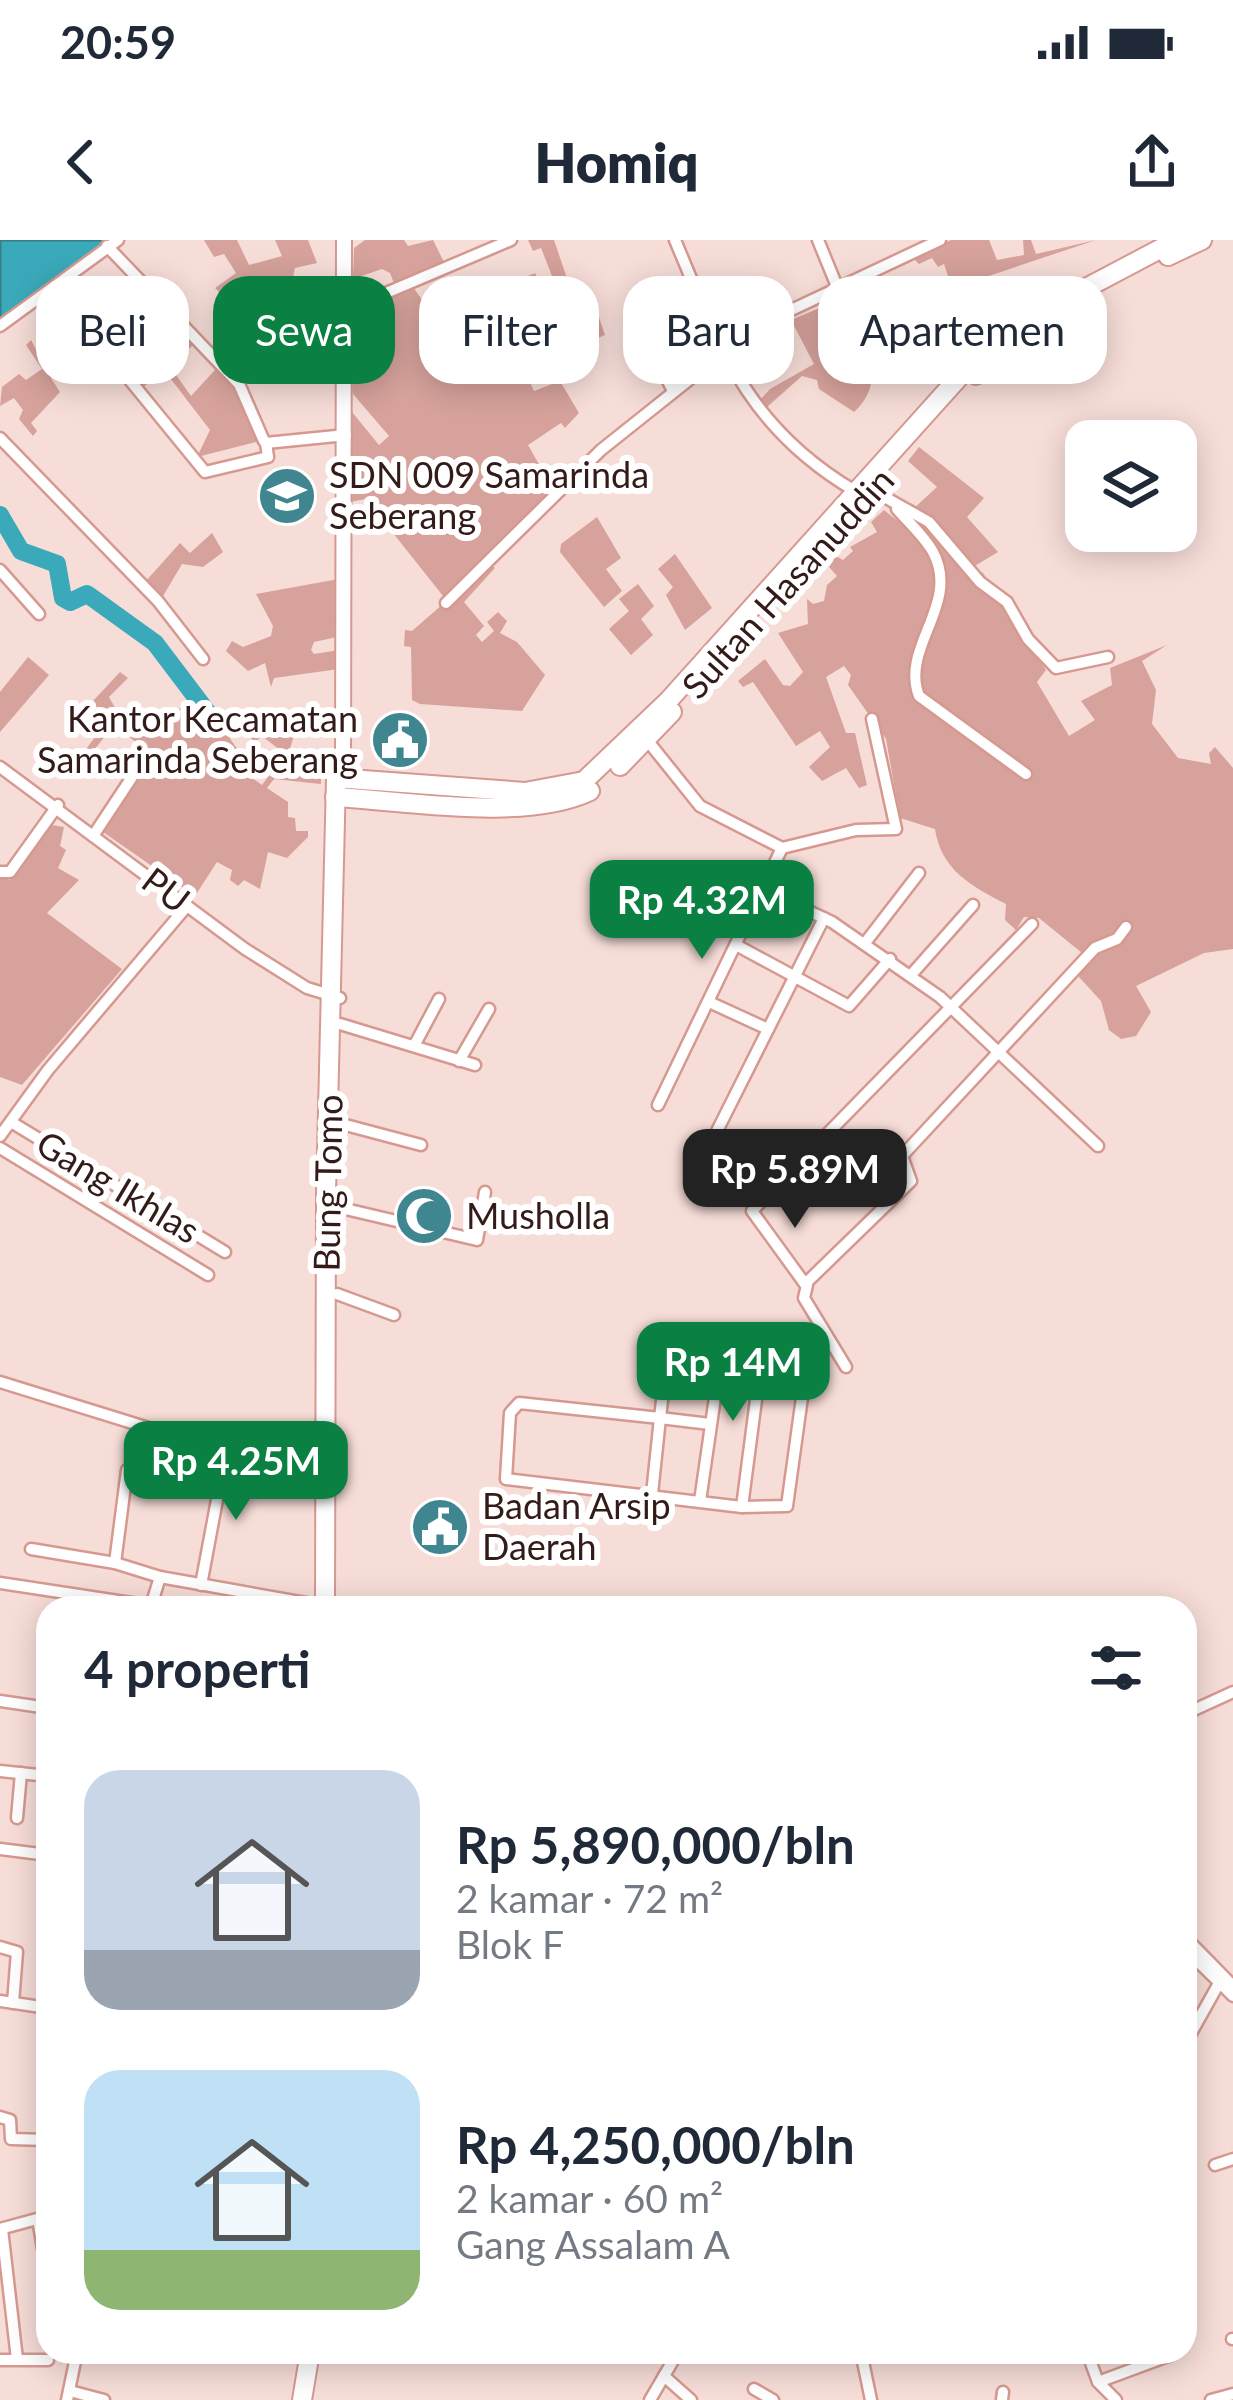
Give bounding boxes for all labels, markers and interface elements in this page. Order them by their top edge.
text: 20:59 [60,15,176,69]
icon: back [48,129,114,195]
icon: share [1119,129,1185,195]
text: Homiq [535,130,698,195]
chip: Beli [36,276,189,384]
chip: Sewa [213,276,395,384]
chip: Filter [419,276,599,384]
chip: Baru [623,276,794,384]
chip: Apartemen [818,276,1107,384]
map controls [1065,420,1197,552]
button: layers [1065,420,1197,552]
place label: SDN 009 Samarinda Seberang [329,452,649,537]
street label: Sultan Hasanuddin [672,458,902,707]
school or university icon: SDN 009 Samarinda Seberang [256,465,318,527]
place label: Kantor Kecamatan Samarinda Seberang [37,696,358,781]
public building icon: Kantor Kecamatan Samarinda Seberang [369,709,431,771]
street label: PU [134,857,199,921]
pin: Rp 4.32M [578,860,826,962]
text: Rp 4.32M [617,876,787,922]
street label: Bung Tomo [303,1094,351,1272]
street label: Gang Ikhlas [29,1120,208,1252]
pin: Rp 5.89M [671,1129,919,1231]
text: Rp 5.89M [710,1145,880,1191]
mosque icon: Musholla [393,1185,455,1247]
place label: Musholla [466,1193,610,1237]
pin: Rp 14M [635,1322,831,1424]
text: Rp 14M [664,1338,802,1384]
pin: Rp 4.25M [112,1421,360,1523]
text: Rp 4.25M [151,1437,321,1483]
place label: Badan Arsip Daerah [482,1483,671,1568]
public building icon: Badan Arsip Daerah [409,1496,471,1558]
icon: filters [1083,1635,1149,1701]
text: 4 properti [84,1638,311,1699]
text: Rp 5,890,000/bln [456,1814,855,1875]
icon: home [180,1818,324,1962]
text: 2 kamar · 72 m² [456,1875,723,1921]
text: Blok F [456,1921,564,1967]
text: Rp 4,250,000/bln [456,2114,855,2175]
icon: home [180,2118,324,2262]
text: 2 kamar · 60 m² [456,2175,723,2221]
text: Gang Assalam A [456,2221,730,2267]

